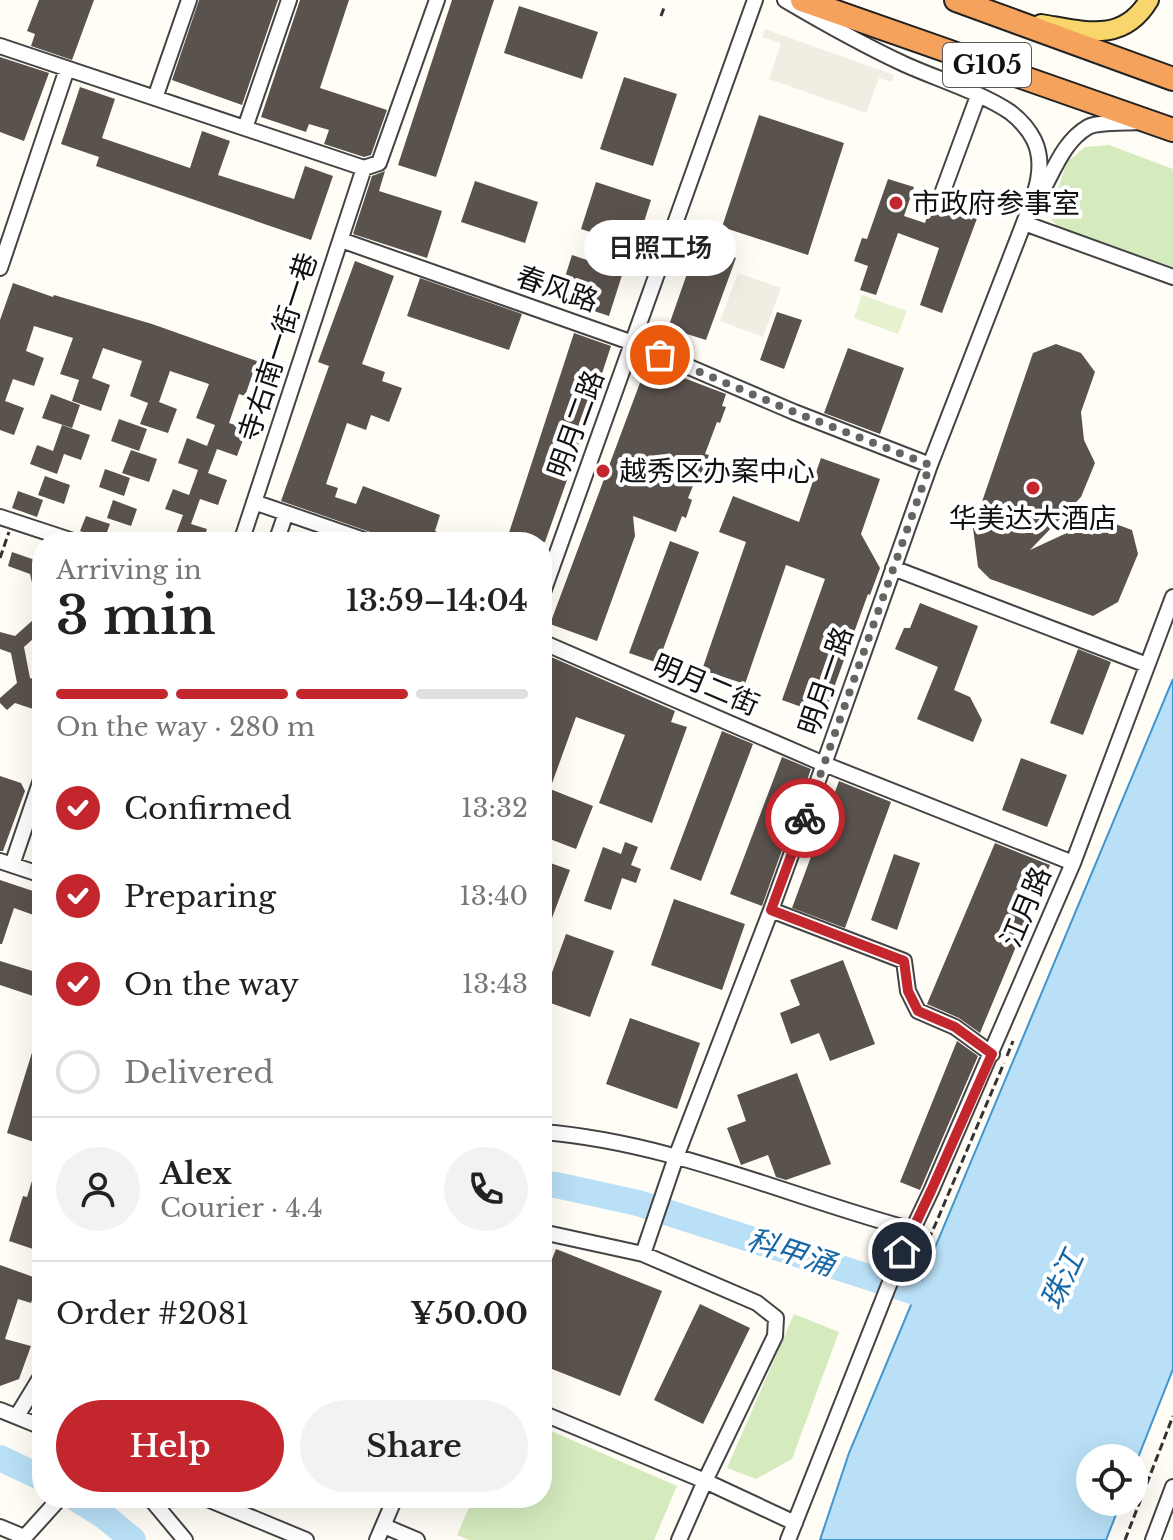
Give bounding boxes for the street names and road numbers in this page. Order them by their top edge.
road number: G105 [943,43,1031,87]
street label: 寺右南一街一巷 [231,248,325,446]
street label: 春风路 [512,259,602,319]
street label: 明月二路 [540,365,612,483]
street label: 明月一路 [791,622,861,740]
street label: 明月二街 [648,647,764,723]
street label: 江月路 [993,861,1059,953]

